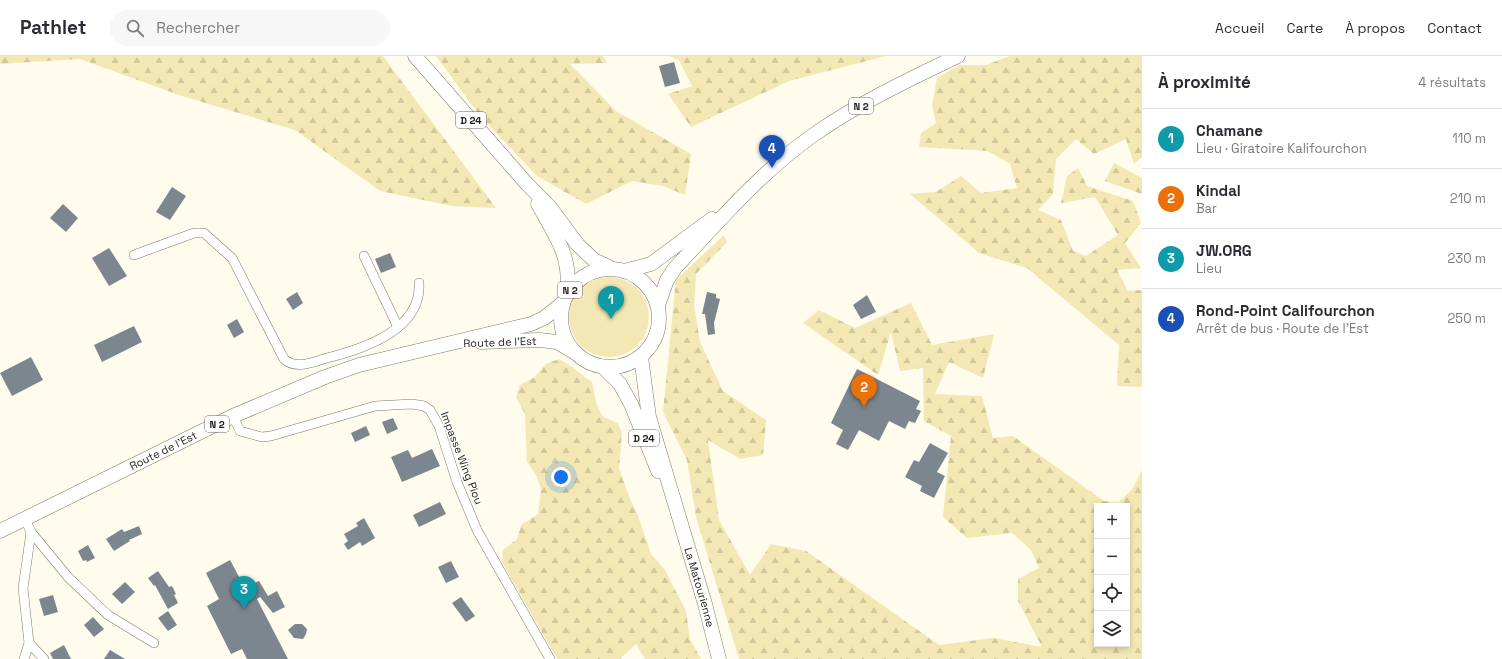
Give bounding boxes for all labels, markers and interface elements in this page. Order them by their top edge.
search box [110,10,390,46]
text: Pathlet [20,15,86,40]
icon: search [124,17,146,39]
text: Rechercher [156,18,240,37]
text: Accueil [1215,19,1264,37]
text: Carte [1286,19,1323,37]
text: À propos [1345,19,1405,37]
text: Contact [1427,19,1482,37]
text: À proximité [1158,71,1251,93]
text: 4 résultats [1418,74,1486,91]
road number: N 2 [849,98,873,114]
road number: D 24 [456,112,486,128]
text: Chamane [1196,121,1263,140]
text: 1 [1168,130,1174,147]
text: 110 m [1452,130,1486,147]
pin: 4 [759,135,785,168]
text: Lieu · Giratoire Kalifourchon [1196,140,1367,157]
text: Kindal [1196,181,1241,200]
text: 2 [1167,190,1175,207]
text: 210 m [1450,190,1486,207]
text: Bar [1196,200,1217,217]
text: JW.ORG [1196,241,1252,260]
text: 3 [1167,250,1175,267]
text: 230 m [1448,250,1486,267]
text: Lieu [1196,260,1222,277]
road number: N 2 [558,282,582,298]
pin: 1 [598,286,624,319]
text: Rond-Point Califourchon [1196,301,1375,320]
text: 4 [1167,310,1175,327]
text: 250 m [1448,310,1486,327]
text: Arrêt de bus · Route de l'Est [1196,320,1369,337]
street label: Route de l'Est [463,334,537,350]
pin: 2 [851,374,877,407]
street label: Impasse Wing Piou [438,410,486,506]
road number: N 2 [205,416,229,432]
street label: Route de l'Est [127,428,199,473]
road number: D 24 [629,430,659,446]
your location [551,467,571,487]
map controls [1094,503,1130,647]
button: + [1094,503,1130,539]
button: − [1094,539,1130,575]
street label: La Matourienne [681,545,718,629]
button: locate [1094,575,1130,611]
pin: 3 [231,576,257,609]
button: layers [1094,611,1130,647]

